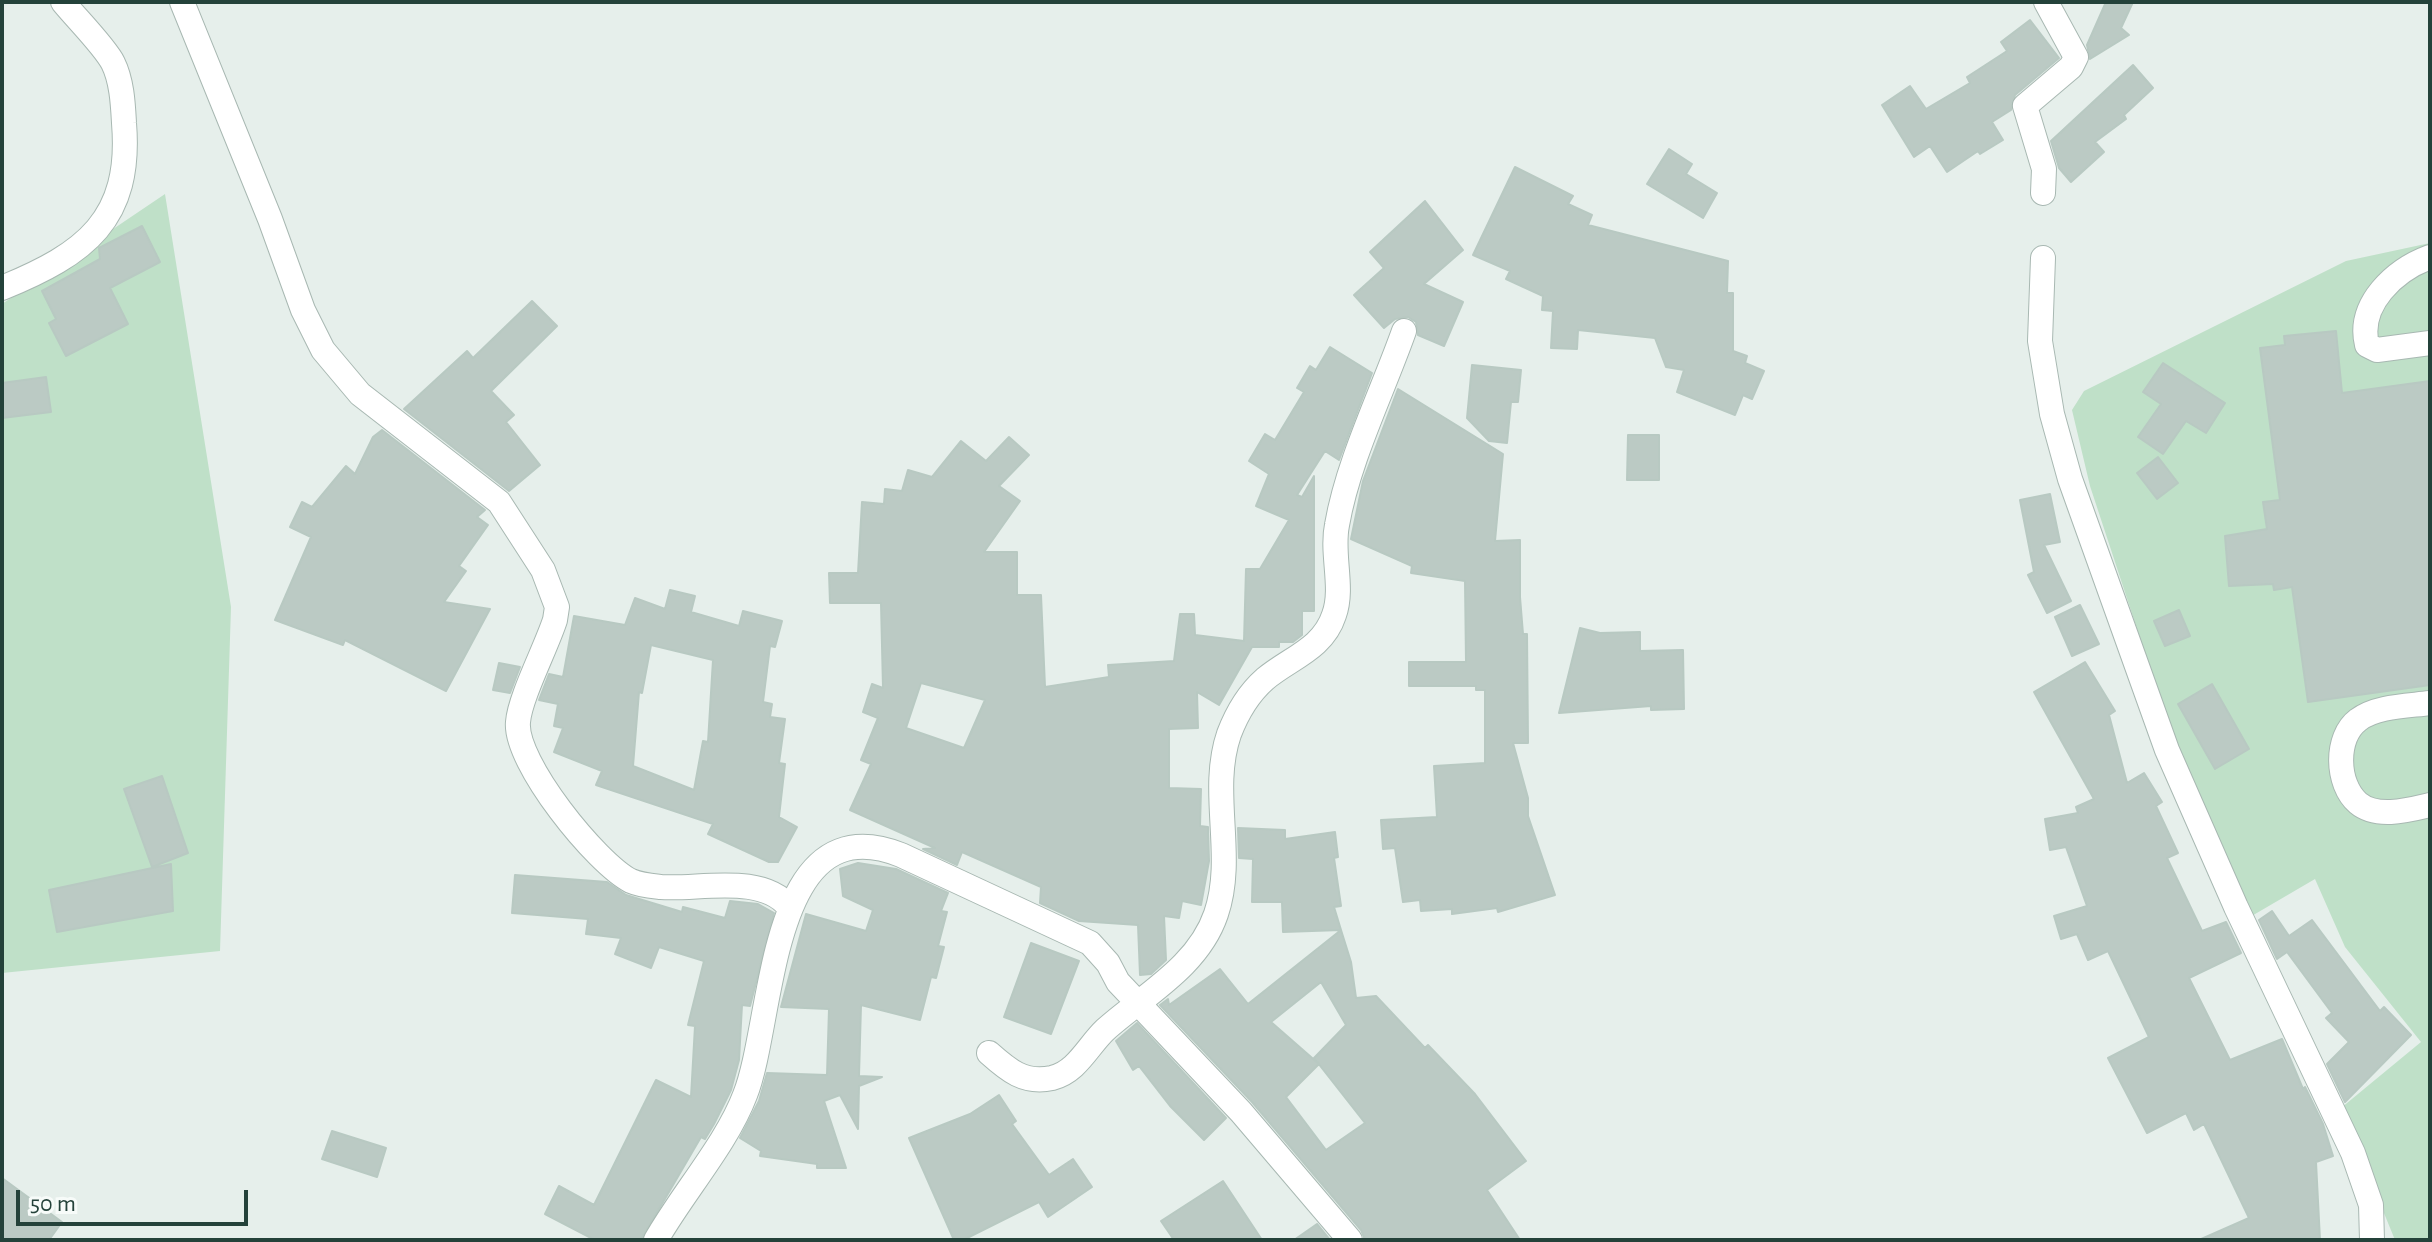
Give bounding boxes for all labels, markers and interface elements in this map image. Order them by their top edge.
scale bar [20,1174,252,1224]
text: 50 m [30,1192,76,1216]

